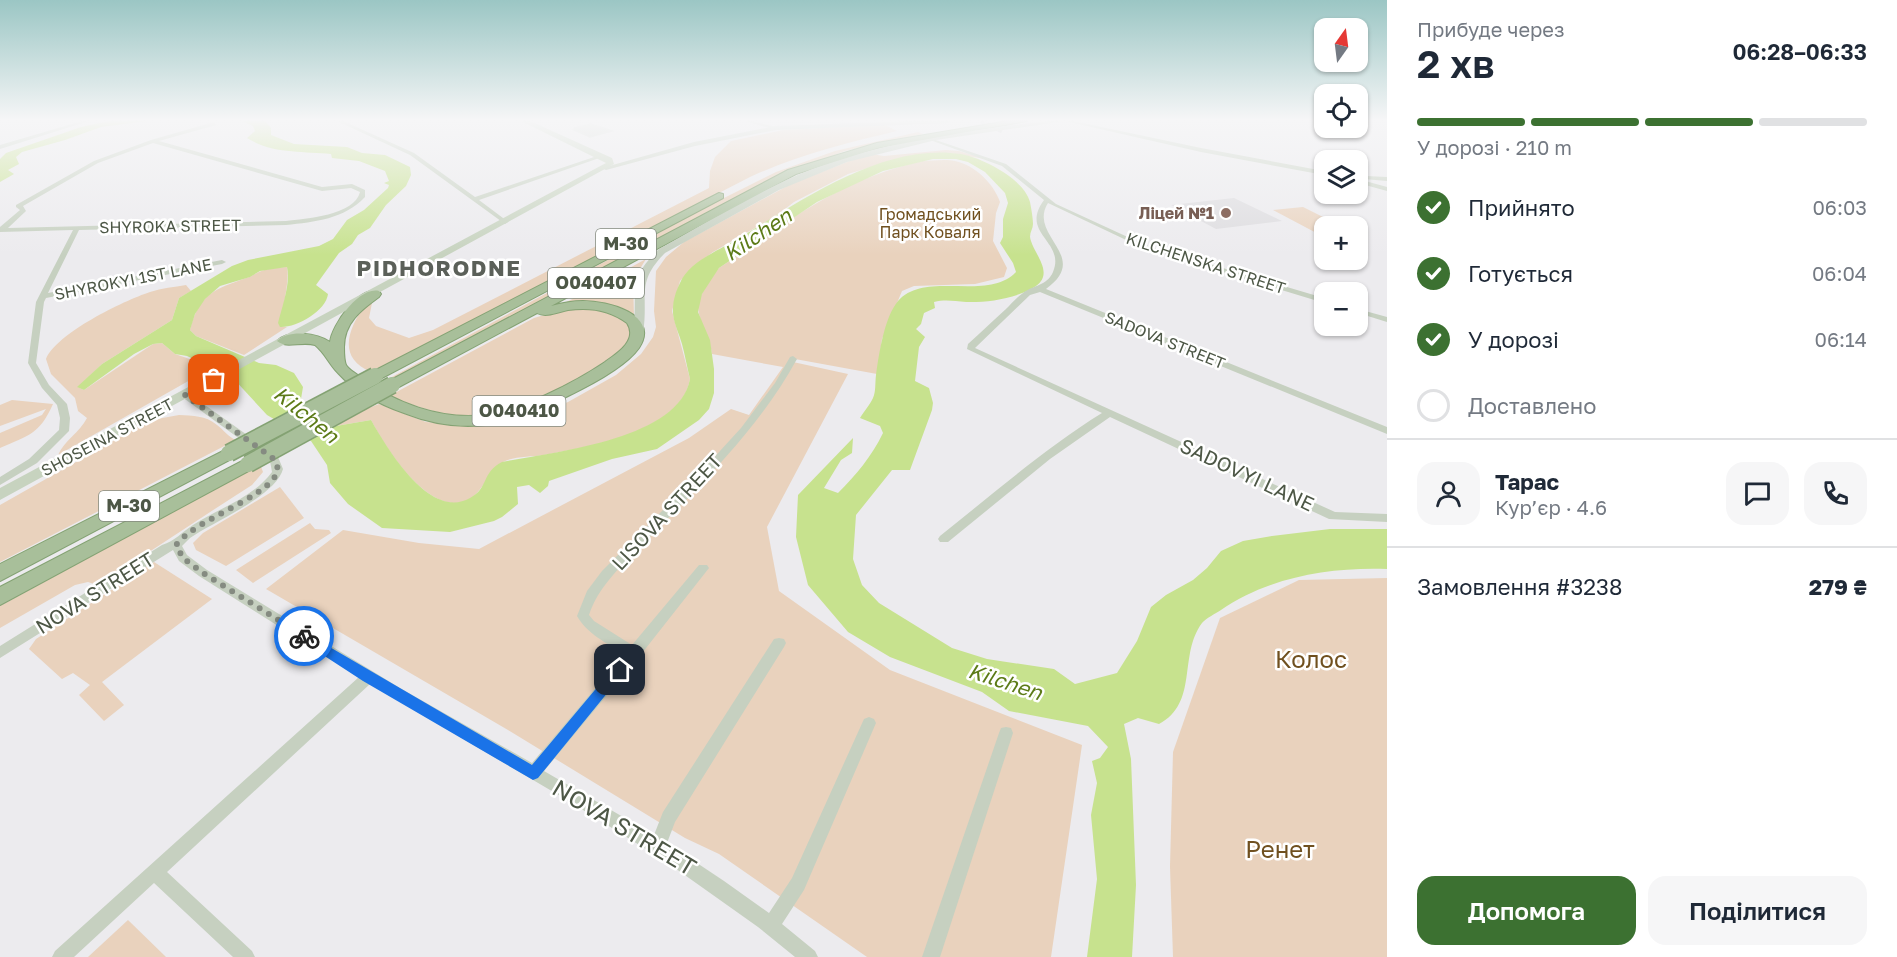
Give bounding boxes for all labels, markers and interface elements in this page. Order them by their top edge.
text: Прибуде через [1417,17,1564,41]
north arrow [1314,18,1368,72]
map controls [1314,18,1368,336]
text: 06:28–06:33 [1733,38,1867,65]
text: 2 хв [1417,40,1495,87]
button: locate [1314,84,1368,138]
text: У дорозі · 210 m [1417,135,1572,159]
button: layers [1314,150,1368,204]
icon: check [1417,191,1450,224]
text: Прийнято [1468,194,1575,221]
text: 06:03 [1812,195,1867,219]
water label: Kilchen [719,202,797,266]
place label: Ліцей №1 [1139,203,1214,223]
park label: Громадський Парк Коваля [879,204,981,242]
marker: Ліцей №1 [1219,206,1233,220]
street label: SHYROKA STREET [99,215,241,237]
button: + [1314,216,1368,270]
street label: KILCHENSKA STREET [1124,228,1288,298]
road number: М-30 [596,229,656,259]
street label: SHYROKYI 1ST LANE [53,254,213,304]
district label: PIDHORODNE [356,254,522,281]
icon: check [1417,257,1450,290]
text: Готується [1468,260,1573,287]
text: 06:04 [1812,261,1867,285]
road number: О040407 [548,268,644,298]
button: − [1314,282,1368,336]
street label: SADOVA STREET [1102,307,1228,373]
icon: check [1417,323,1450,356]
text: У дорозі [1468,326,1559,353]
text: 06:14 [1815,327,1867,351]
pin [188,354,239,405]
icon: bag [197,363,230,396]
water label: Kilchen [269,380,345,449]
text: Доставлено [1468,392,1596,419]
street label: SHOSEINA STREET [38,394,176,480]
road number: О040410 [472,396,566,426]
street label: SADOVYI LANE [1177,433,1318,516]
street label: LISOVA STREET [606,448,726,575]
button: person [1417,462,1480,525]
button: chat [1726,462,1789,525]
button: phone [1804,462,1867,525]
text: Тарас [1495,468,1559,495]
road number: М-30 [99,491,159,521]
text: Кур’єр · 4.6 [1495,495,1607,519]
street label: NOVA STREET [31,546,158,638]
text: Замовлення #3238 [1417,573,1622,600]
text: 279 ₴ [1809,573,1867,600]
courier [274,606,334,666]
icon: bike [288,620,321,653]
pin [594,644,645,695]
park label: Колос [1275,644,1347,673]
icon: home [603,653,636,686]
water label: Kilchen [965,657,1047,706]
street label: NOVA STREET [548,773,702,881]
park label: Ренет [1245,834,1315,863]
button: Допомога [1417,876,1636,945]
button: Поділитися [1648,876,1867,945]

